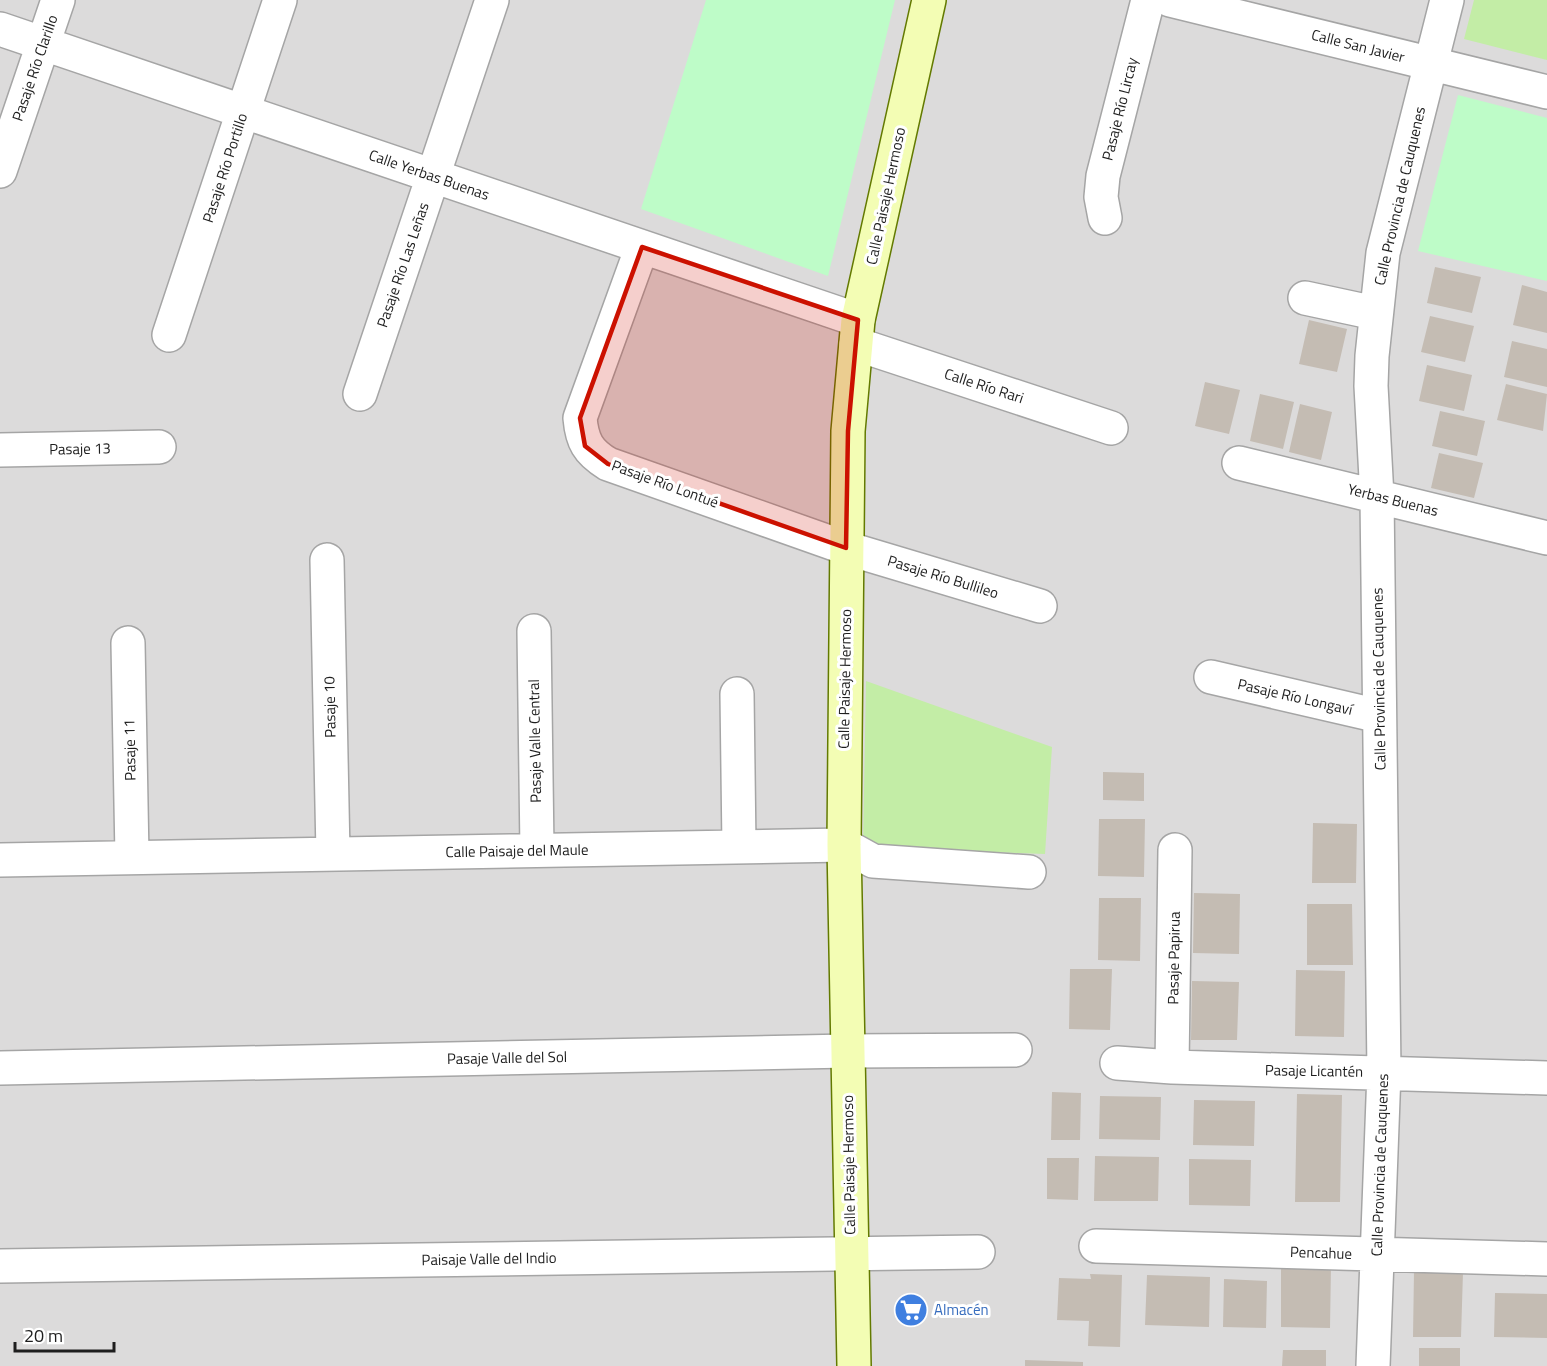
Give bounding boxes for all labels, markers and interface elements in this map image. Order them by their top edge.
street label: Pasaje Río Clarillo [6,11,64,124]
street label: Calle San Javier [1309,23,1407,68]
street label: Pasaje Río Lircay [1096,55,1143,163]
street label: Calle Provincia de Cauquenes [1368,104,1431,288]
street label: Pasaje Río Portillo [196,110,253,226]
street label: Calle Paisaje Hermoso [860,125,911,267]
street label: Calle Yerbas Buenas [366,143,493,206]
street label: Pasaje Río Las Leñas [370,199,435,330]
street label: Calle Río Rari [941,362,1027,409]
street label: Pasaje 13 [49,436,111,461]
street label: Pasaje Río Lontué [608,453,722,514]
street label: Yerbas Buenas [1345,477,1441,522]
street label: Pasaje Río Bullileo [885,549,1002,604]
street label: Calle Provincia de Cauquenes [1365,587,1392,771]
street label: Calle Paisaje Hermoso [832,609,857,749]
street label: Pasaje Río Longaví [1235,672,1357,721]
street label: Pasaje 10 [317,676,342,738]
street label: Pasaje Valle Central [522,679,547,803]
street label: Pasaje 11 [117,719,142,781]
street label: Calle Paisaje del Maule [445,838,589,863]
street label: Pasaje Papirua [1161,911,1186,1005]
street label: Pasaje Valle del Sol [447,1045,567,1070]
street label: Pasaje Licantén [1265,1058,1363,1083]
street label: Calle Provincia de Cauquenes [1365,1073,1394,1257]
street label: Calle Paisaje Hermoso [836,1095,861,1235]
street label: Pencahue [1290,1240,1352,1265]
street label: Paisaje Valle del Indio [421,1246,557,1271]
supermarket icon: Almacén [893,1292,929,1328]
place label: Almacén [934,1298,989,1321]
scale bar [15,1315,114,1353]
text: 20 m [24,1322,63,1349]

